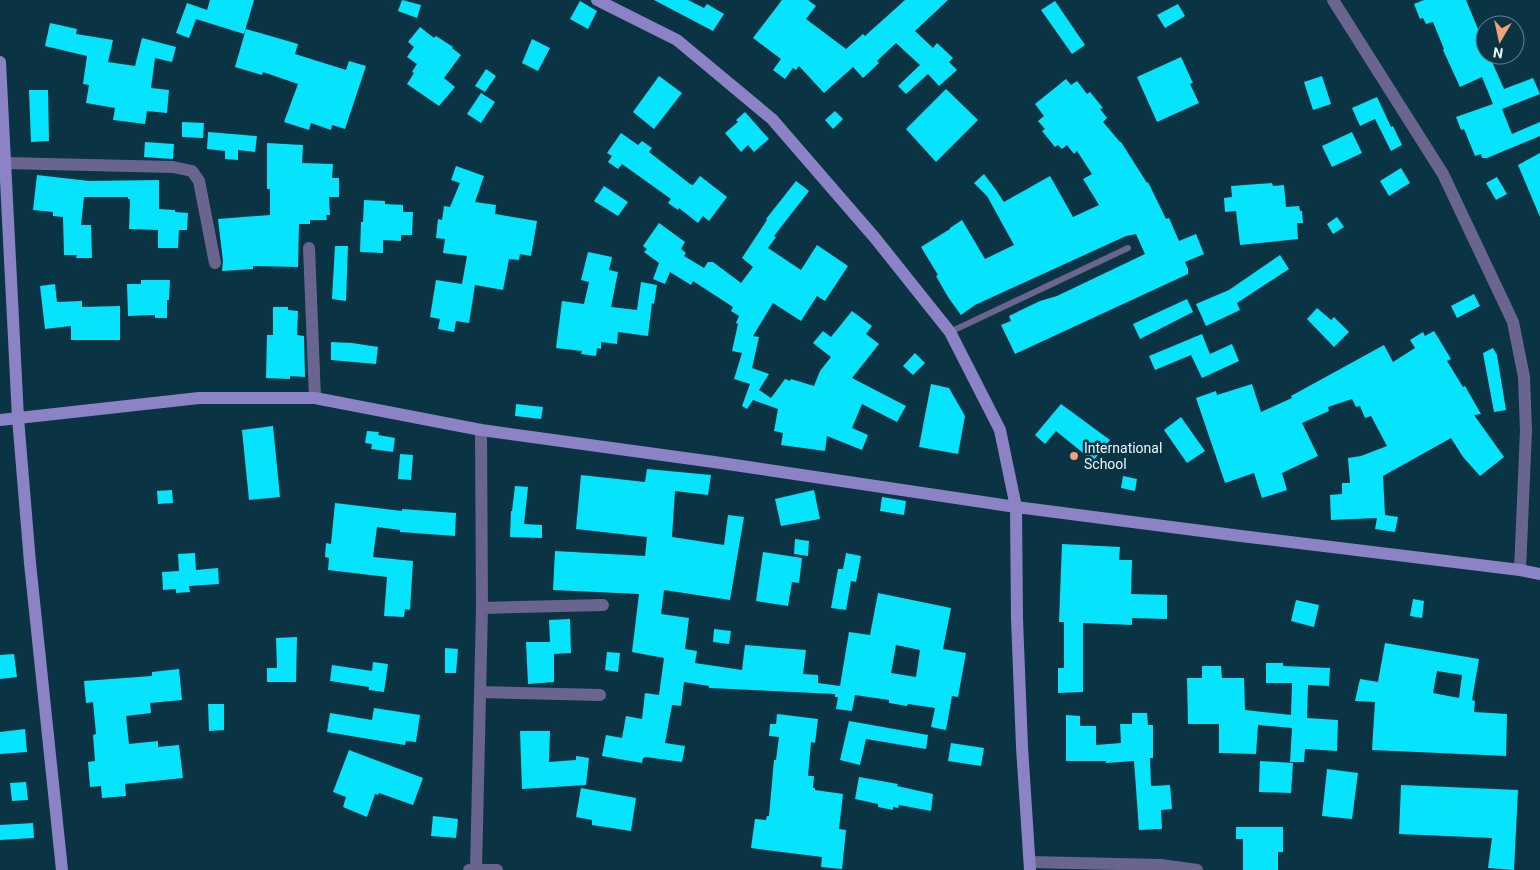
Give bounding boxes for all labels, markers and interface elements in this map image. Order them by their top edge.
north arrow [1475,15,1525,65]
text: N [1492,44,1504,62]
place label: International School [1084,440,1162,472]
marker: International School [1068,450,1080,462]

